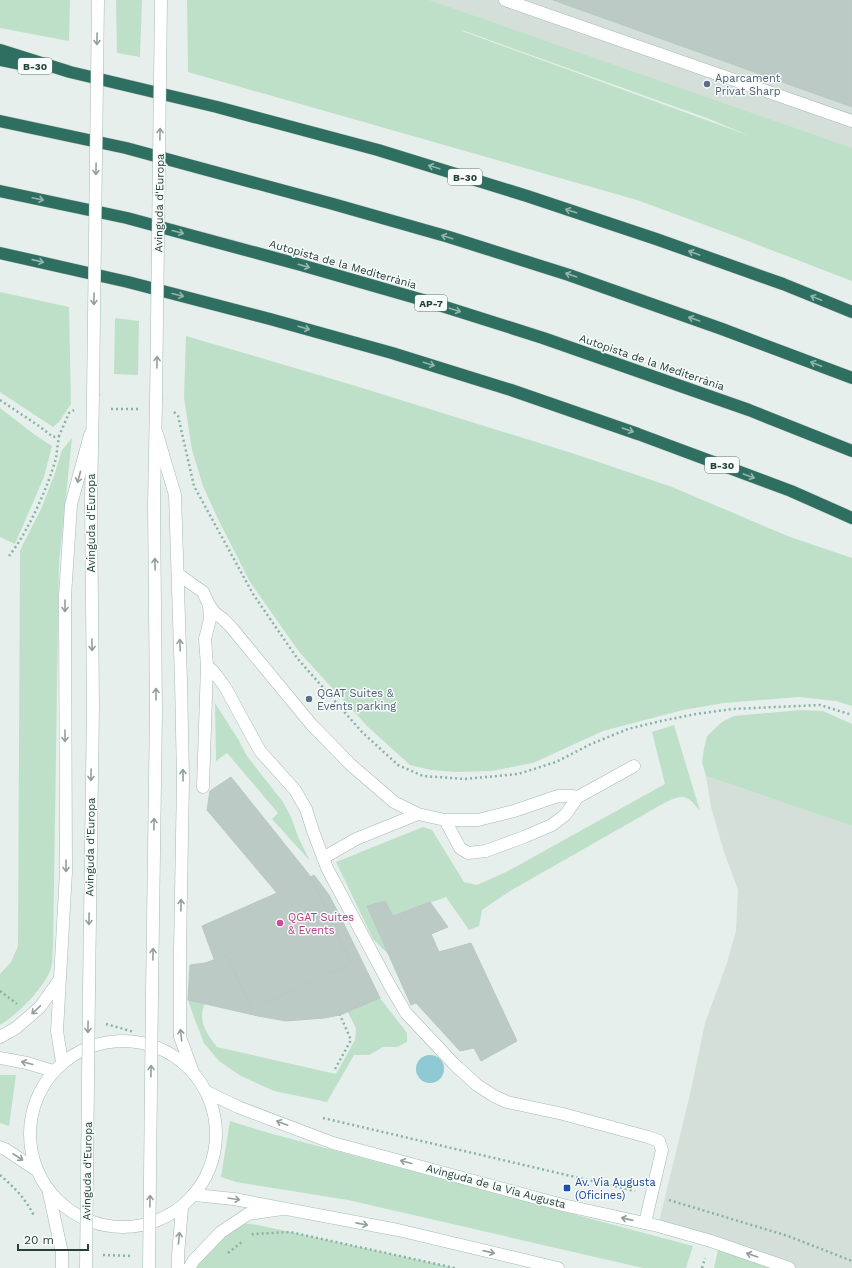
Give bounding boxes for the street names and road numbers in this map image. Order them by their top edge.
road number: B-30 [18,58,52,74]
street label: Avinguda d'Europa [152,154,167,252]
road number: B-30 [448,169,482,185]
street label: Autopista de la Mediterrània [268,237,418,292]
road number: AP-7 [415,295,447,311]
street label: Autopista de la Mediterrània [578,331,726,393]
road number: B-30 [705,457,739,473]
street label: Avinguda d'Europa [85,474,98,572]
street label: Avinguda d'Europa [83,798,98,896]
street label: Avinguda d'Europa [80,1122,95,1220]
street label: Avinguda de la Via Augusta [425,1162,567,1211]

